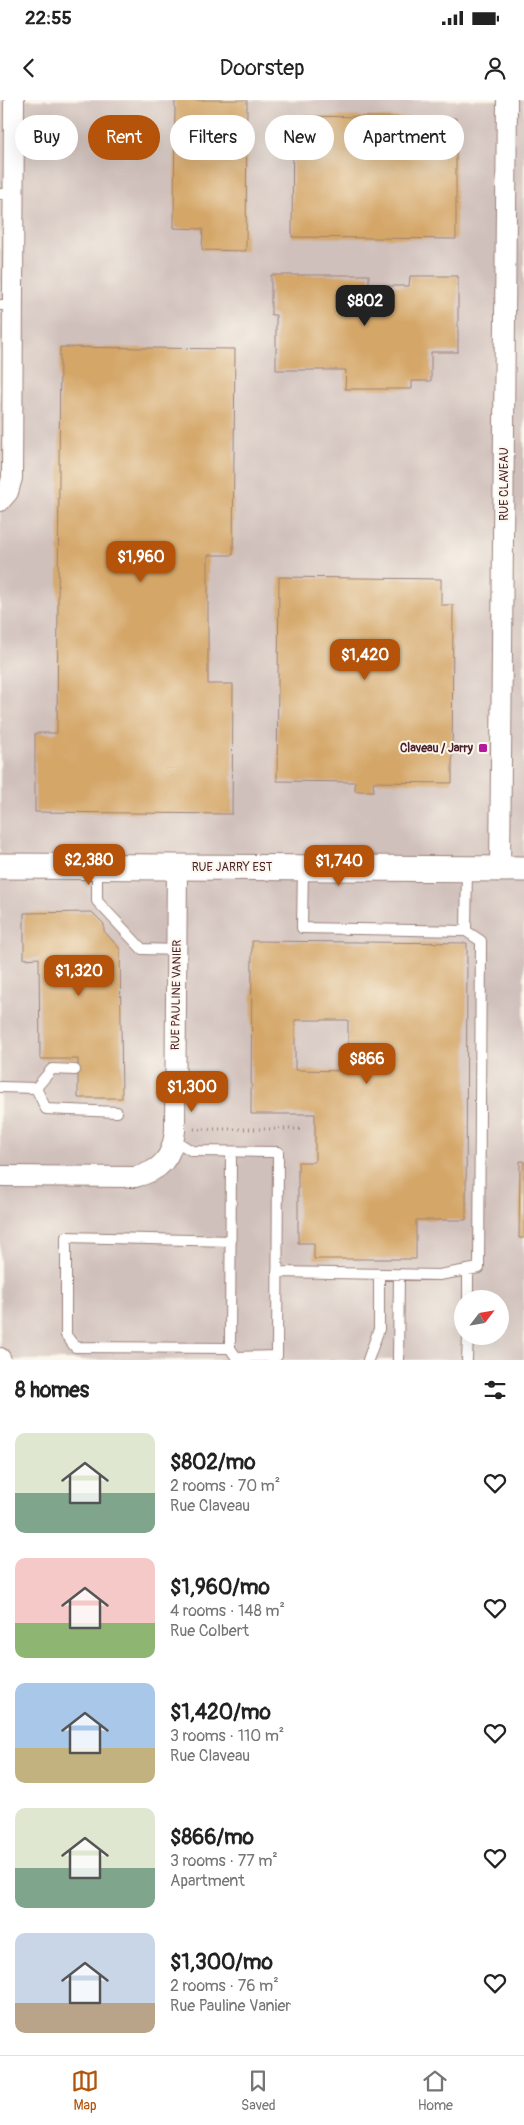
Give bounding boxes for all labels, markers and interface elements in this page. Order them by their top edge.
text: 22:55 [25,6,72,30]
icon: back [15,54,43,82]
text: Doorstep [219,54,305,82]
icon: person [481,54,509,82]
chip: Buy [15,115,78,160]
chip: Rent [88,115,160,160]
chip: Filters [170,115,255,160]
chip: New [265,115,334,160]
chip: Apartment [344,115,464,160]
pin: $802 [335,284,395,327]
text: $802 [347,291,383,311]
street label: RUE CLAVEAU [497,447,512,521]
pin: $1,960 [100,540,182,583]
text: $1,960 [117,547,165,567]
pin: $1,420 [324,638,406,681]
text: $1,420 [341,645,389,665]
place label: Claveau / Jarry [400,741,474,756]
marker: Claveau / Jarry [477,742,489,754]
pin: $2,380 [48,844,130,886]
pin: $1,740 [298,844,380,887]
text: $2,380 [64,850,114,870]
text: $1,740 [315,851,363,871]
street label: RUE JARRY EST [192,860,273,875]
street label: RUE PAULINE VANIER [168,940,185,1050]
pin: $1,320 [38,954,120,997]
text: $1,320 [55,961,103,981]
pin: $866 [337,1042,397,1085]
text: $866 [349,1049,385,1069]
pin: $1,300 [151,1070,233,1113]
text: $1,300 [167,1077,217,1097]
north arrow [454,1290,509,1345]
map controls [454,1290,509,1345]
icon: filters [481,1376,509,1404]
text: 8 homes [15,1377,89,1404]
text: $802/mo [170,1449,256,1476]
icon: home [55,1453,115,1513]
icon: heart [481,1469,509,1497]
text: 2 rooms · 70 m² [170,1476,280,1496]
text: Rue Claveau [170,1496,250,1516]
text: $1,960/mo [170,1574,270,1601]
icon: home [55,1578,115,1638]
icon: heart [481,1594,509,1622]
text: 4 rooms · 148 m² [170,1601,285,1621]
text: Rue Colbert [170,1621,249,1641]
text: $1,420/mo [170,1699,271,1726]
icon: home [55,1703,115,1763]
icon: heart [481,1719,509,1747]
text: 3 rooms · 110 m² [170,1726,284,1746]
text: Rue Claveau [170,1746,250,1766]
text: $866/mo [170,1824,254,1851]
icon: home [55,1828,115,1888]
icon: heart [481,1844,509,1872]
text: 3 rooms · 77 m² [170,1851,278,1871]
text: Apartment [170,1871,245,1891]
text: $1,300/mo [170,1949,273,1976]
icon: home [55,1953,115,2013]
icon: heart [481,1969,509,1997]
text: 2 rooms · 76 m² [170,1976,279,1996]
text: Rue Pauline Vanier [170,1996,291,2016]
tab: Map [71,2067,99,2114]
tab: Saved [241,2067,276,2114]
tab: Home [418,2067,453,2114]

